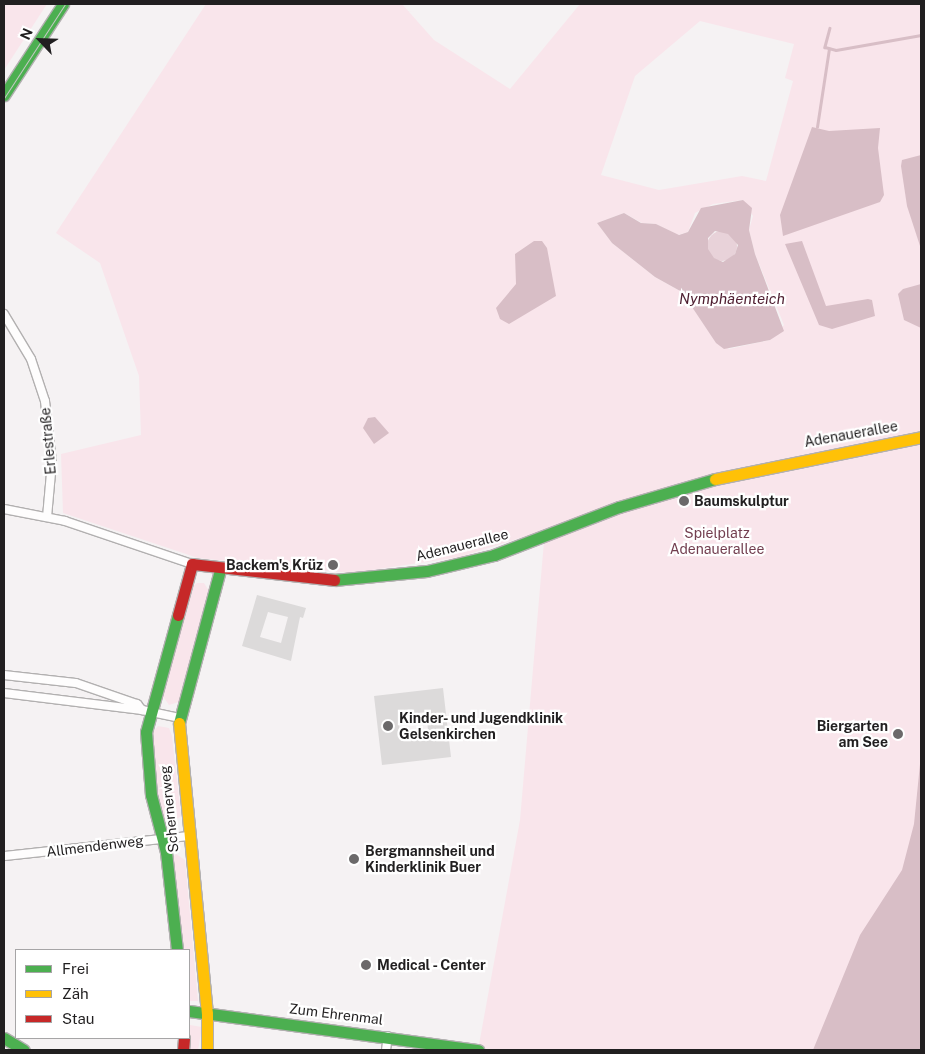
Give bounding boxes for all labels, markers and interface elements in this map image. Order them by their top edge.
north arrow [15,15,65,65]
text: N [17,26,36,42]
water label: Nymphäenteich [679,290,785,308]
street label: Erlestraße [37,407,59,475]
street label: Adenauerallee [803,418,899,450]
place label: Baumskulptur [694,493,789,509]
marker: Baumskulptur [678,495,690,507]
street label: Adenauerallee [414,525,510,565]
park label: Spielplatz Adenauerallee [670,525,764,558]
place label: Backem's Krüz [226,557,323,573]
marker: Backem's Krüz [327,559,339,571]
place label: Kinder- und Jugendklinik Gelsenkirchen [399,710,564,742]
place label: Biergarten am See [817,718,888,750]
marker: Kinder- und Jugendklinik Gelsenkirchen [381,719,395,733]
marker: Biergarten am See [892,728,904,740]
street label: Schernerweg [156,765,182,853]
street label: Allmendenweg [45,832,145,860]
place label: Bergmannsheil und Kinderklinik Buer [365,843,495,876]
marker: Bergmannsheil und Kinderklinik Buer [347,852,361,866]
legend [15,949,190,1039]
place label: Medical - Center [377,957,488,973]
marker: Medical - Center [359,958,373,972]
text: Frei [62,960,89,977]
text: Zäh [62,985,89,1002]
street label: Zum Ehrenmal [288,1000,384,1028]
text: Stau [62,1010,95,1027]

